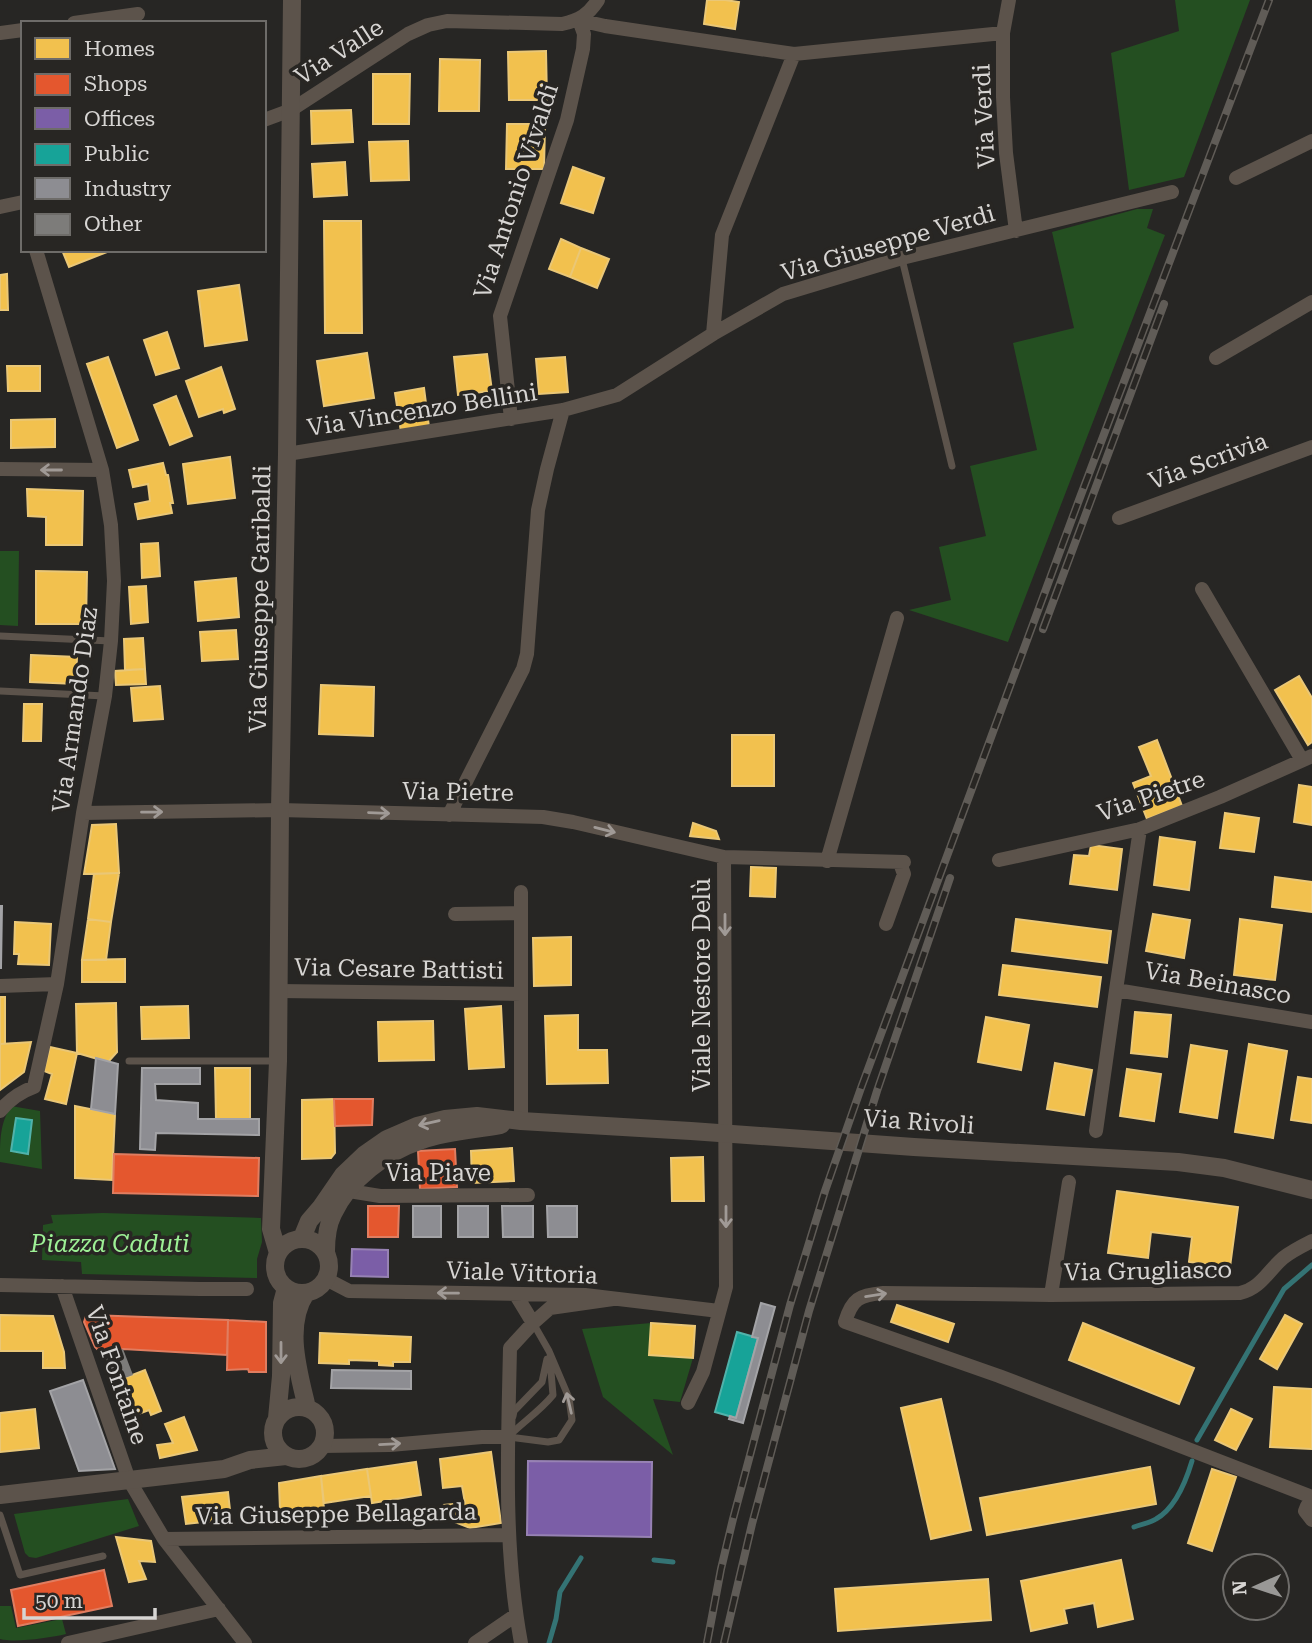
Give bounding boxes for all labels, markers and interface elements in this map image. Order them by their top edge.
street label: Via Valle [290,13,388,91]
legend [21,21,266,252]
text: Homes [84,37,155,61]
street label: Via Verdi [967,63,1001,169]
text: Shops [84,72,147,96]
street label: Via Antonio Vivaldi [468,80,564,302]
text: Offices [84,107,155,131]
text: Public [84,142,150,166]
text: Industry [84,177,172,201]
street label: Via Giuseppe Verdi [778,199,998,287]
text: Other [84,212,143,236]
street label: Via Vincenzo Bellini [305,378,539,442]
street label: Via Scrivia [1145,427,1271,495]
one-way arrow [40,463,63,477]
street label: Via Giuseppe Garibaldi [244,464,276,733]
street label: Via Armando Diaz [47,605,103,815]
street label: Via Pietre [1094,765,1208,827]
street label: Via Pietre [402,777,514,807]
one-way arrow [140,805,163,819]
one-way arrow [367,807,390,820]
one-way arrow [593,824,616,837]
street label: Viale Nestore Delù [688,878,716,1092]
one-way arrow [718,913,732,936]
street label: Via Cesare Battisti [294,953,504,985]
street label: Via Beinasco [1142,956,1294,1010]
street label: Via Rivoli [863,1104,976,1140]
one-way arrow [418,1117,441,1130]
street label: Via Piave [385,1159,491,1187]
one-way arrow [719,1205,733,1228]
park label: Piazza Caduti [29,1230,190,1258]
street label: Viale Vittoria [446,1256,598,1290]
street label: Via Grugliasco [1064,1256,1232,1286]
one-way arrow [437,1286,460,1300]
one-way arrow [864,1288,887,1301]
street label: Via Fontaine [80,1302,154,1448]
one-way arrow [274,1341,288,1364]
one-way arrow [561,1392,575,1415]
one-way arrow [378,1438,401,1451]
street label: Via Giuseppe Bellagarda [195,1498,477,1530]
north arrow [1221,1552,1291,1622]
scale bar [24,1576,156,1620]
text: N [1228,1580,1251,1596]
text: 50 m [35,1589,83,1613]

